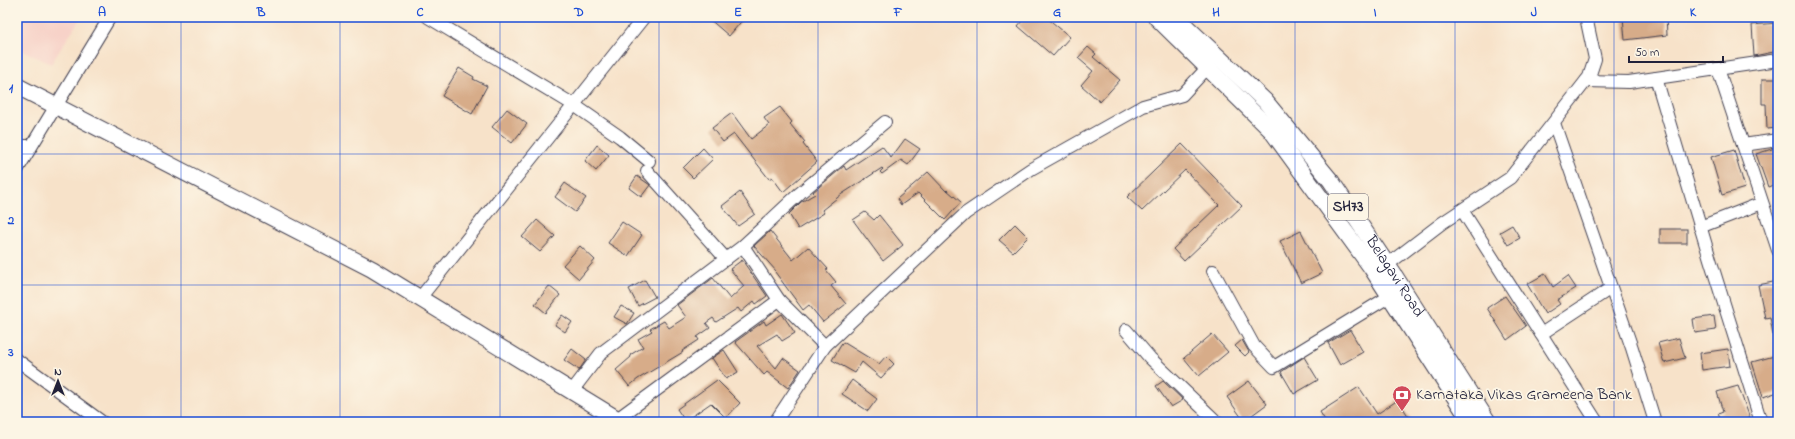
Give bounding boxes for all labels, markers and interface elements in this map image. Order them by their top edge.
text: A [98,3,106,22]
text: B [256,3,266,22]
text: C [416,3,424,22]
text: D [573,3,584,22]
text: E [734,3,742,22]
text: F [893,3,903,22]
text: G [1053,3,1061,22]
text: H [1212,3,1220,22]
text: I [1373,3,1377,22]
text: J [1531,3,1537,22]
text: K [1690,3,1697,22]
scale bar [1629,38,1723,64]
text: 50 m [1635,44,1659,62]
text: 1 [9,79,14,98]
road number: SH73 [1328,194,1368,220]
text: 2 [7,211,15,230]
street label: Belagavi Road [1359,230,1430,322]
text: 3 [7,343,14,362]
north arrow [38,361,78,401]
text: N [54,364,62,380]
place label: Karnataka Vikas Grameena Bank [1416,383,1633,407]
bank icon: Karnataka Vikas Grameena Bank [1391,384,1413,412]

